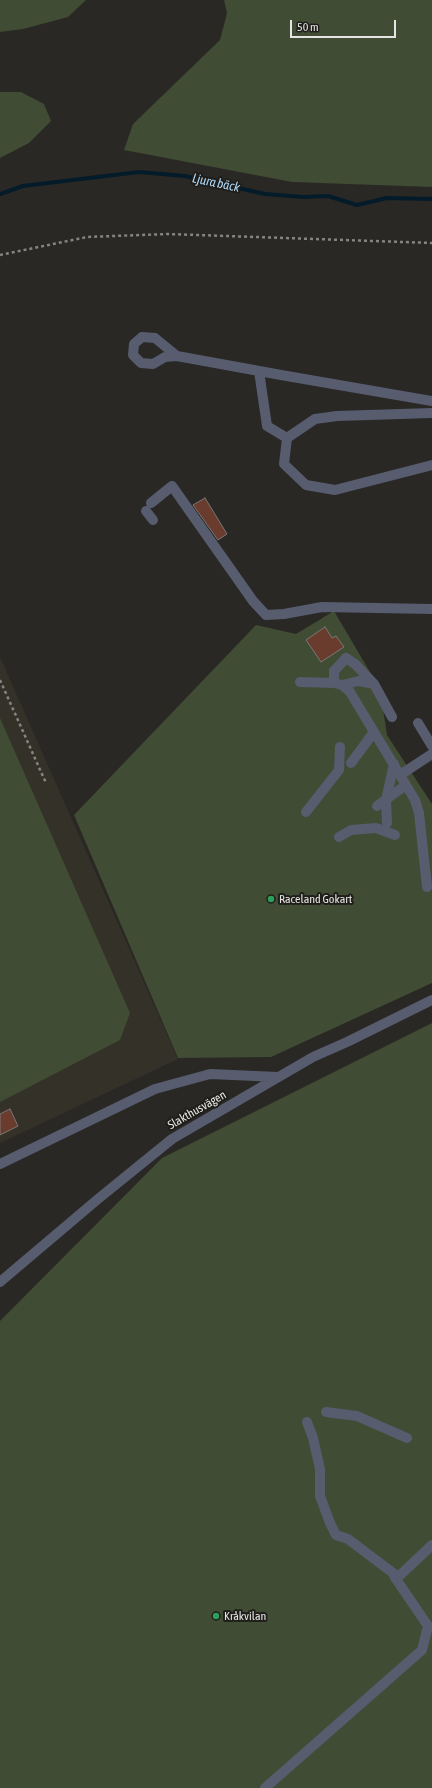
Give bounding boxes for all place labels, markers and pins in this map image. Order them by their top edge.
place label: Raceland Gokart [279,892,352,906]
marker: Raceland Gokart [266,894,276,904]
place label: Kråkvilan [224,1609,266,1623]
marker: Kråkvilan [211,1611,221,1621]

